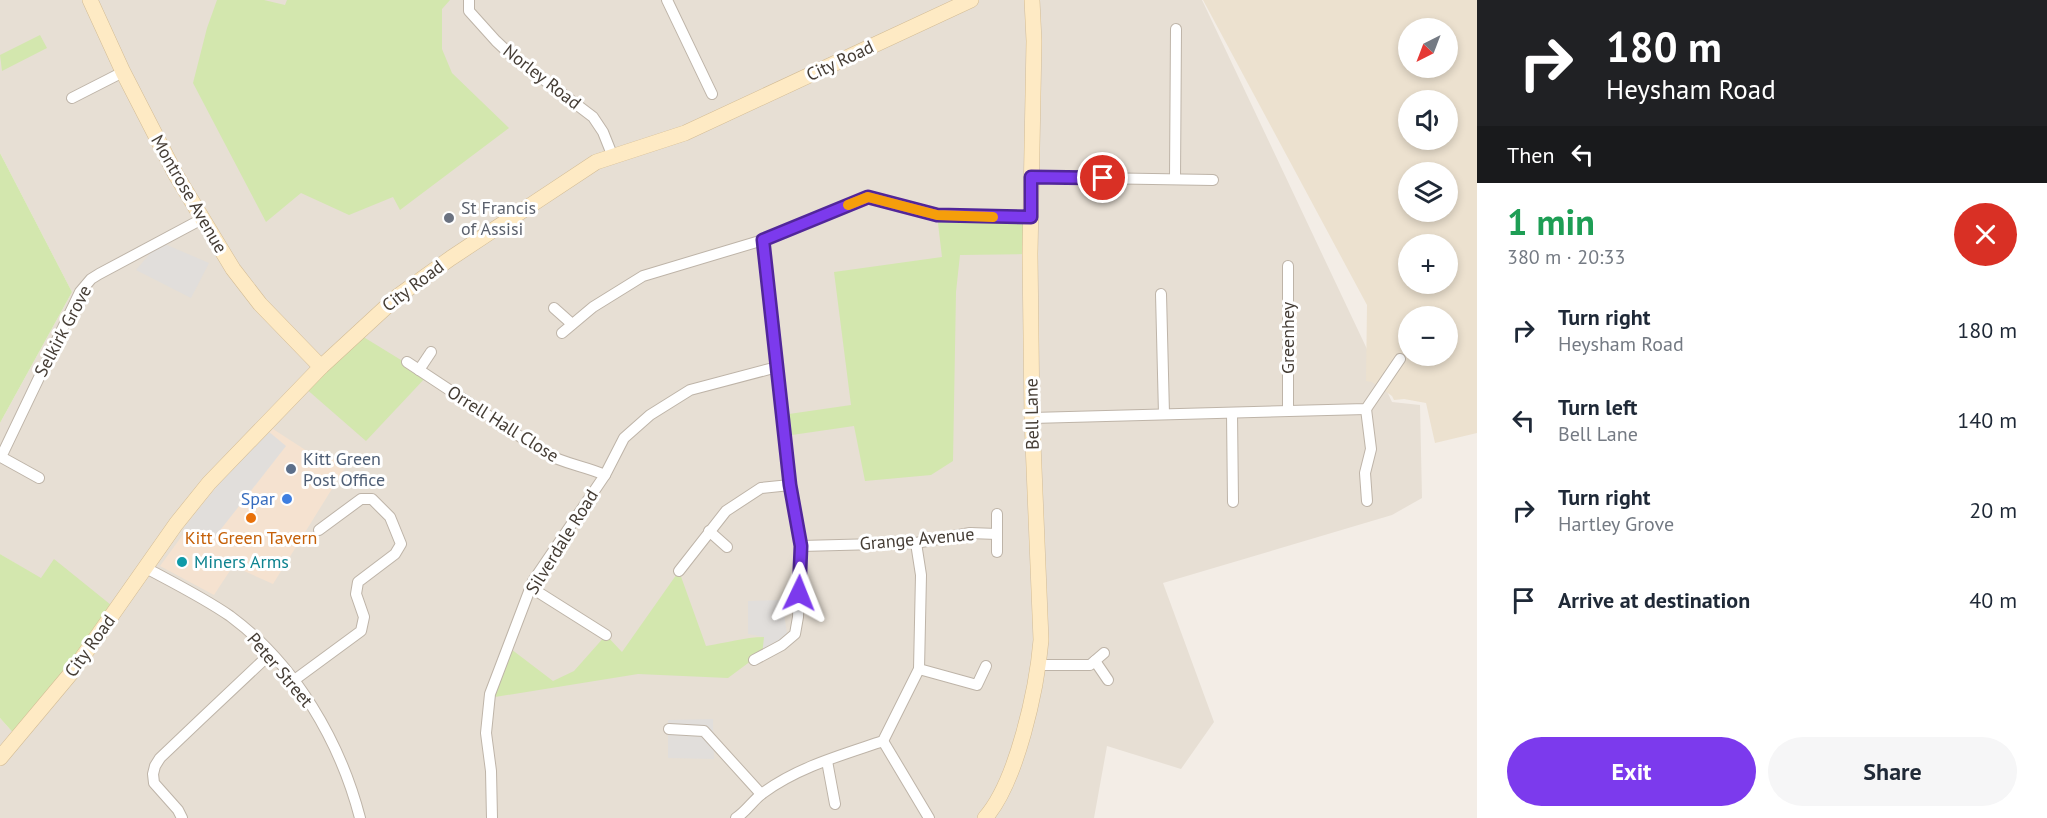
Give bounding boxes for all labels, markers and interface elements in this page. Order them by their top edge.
north arrow [1398,18,1458,78]
map controls [1398,18,1458,366]
text: 180 m [1606,19,1722,74]
icon: right [1507,24,1585,102]
street label: City Road [802,35,877,86]
street label: Norley Road [499,39,586,114]
text: Heysham Road [1606,72,1776,106]
button: sound [1398,90,1458,150]
street label: Montrose Avenue [146,131,233,257]
icon: left [1566,138,1599,171]
text: Then [1507,141,1554,169]
pin [1077,152,1128,203]
icon: arrive [1086,161,1119,194]
button: layers [1398,162,1458,222]
place label: St Francis of Assisi [461,196,536,240]
text: 1 min [1507,198,1595,245]
button: close [1954,203,2017,266]
marker: St Francis of Assisi [442,211,456,225]
button: + [1398,234,1458,294]
text: 380 m · 20:33 [1507,244,1625,270]
street label: City Road [377,255,448,316]
street label: Selkirk Grove [29,281,96,381]
street label: Greenhey [1276,301,1299,374]
text: Turn right [1558,303,1650,331]
button: − [1398,306,1458,366]
icon: right [1507,314,1540,347]
text: 180 m [1957,316,2017,344]
text: Heysham Road [1558,331,1684,357]
street label: Bell Lane [1019,378,1044,450]
street label: Orrell Hall Close [443,380,563,467]
text: Turn left [1558,393,1638,421]
icon: left [1507,404,1540,437]
text: 140 m [1957,406,2017,434]
text: Bell Lane [1558,421,1638,447]
place label: Kitt Green Post Office [303,447,385,491]
marker: Kitt Green Post Office [284,462,298,476]
text: Turn right [1558,483,1650,511]
street label: Silverdale Road [520,485,603,598]
place label: Spar [241,487,275,510]
marker: Spar [280,492,294,506]
icon: right [1507,494,1540,527]
text: 20 m [1969,496,2017,524]
marker: Kitt Green Tavern [244,511,258,525]
text: Hartley Grove [1558,511,1674,537]
street label: Grange Avenue [859,522,975,555]
place label: Kitt Green Tavern [185,526,317,549]
place label: Miners Arms [194,550,289,573]
marker: Miners Arms [175,555,189,569]
position arrow [767,561,831,625]
icon: arrive [1507,584,1540,617]
text: Arrive at destination [1558,586,1750,614]
text: 40 m [1969,586,2017,614]
street label: City Road [59,610,120,682]
street label: Peter Street [242,628,318,712]
button: Exit [1507,737,1756,806]
button: Share [1768,737,2017,806]

